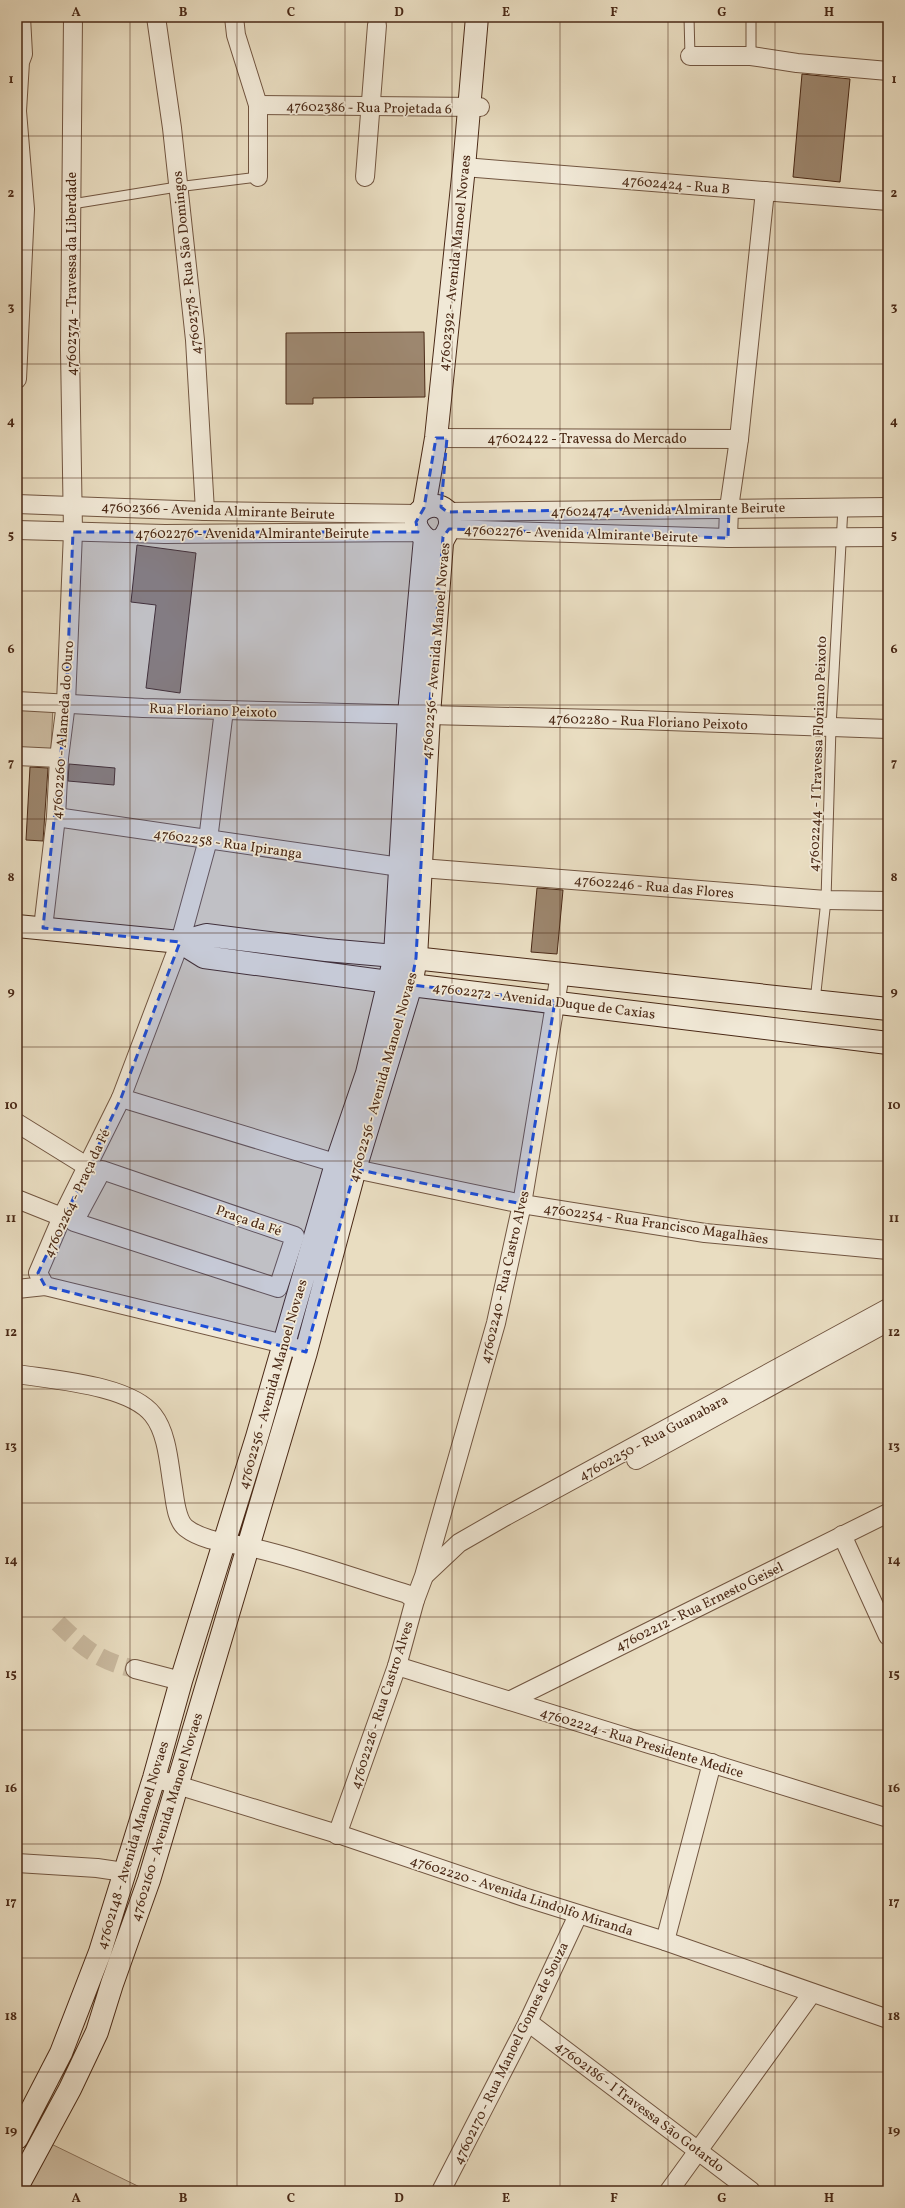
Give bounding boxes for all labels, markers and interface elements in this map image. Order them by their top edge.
text: A [71,4,81,22]
text: B [179,4,188,22]
text: C [287,4,295,22]
text: D [394,4,404,22]
text: E [502,4,510,22]
text: F [610,4,618,22]
text: G [717,4,727,22]
text: H [824,4,834,22]
text: 1 [8,71,14,89]
text: 1 [891,71,897,89]
street label: 47602386 - Rua Projetada 6 [286,98,452,119]
street label: 47602392 - Avenida Manoel Novaes [435,154,476,372]
street label: 47602378 - Rua São Domingos [168,170,207,356]
street label: 47602424 - Rua B [621,171,731,200]
street label: 47602374 - Travessa da Liberdade [63,172,82,376]
text: 2 [8,185,15,203]
text: 2 [891,185,898,203]
text: 3 [8,299,15,317]
text: 3 [891,299,898,317]
text: 4 [7,413,15,431]
text: 4 [890,413,898,431]
street label: 47602422 - Travessa do Mercado [487,430,687,449]
street label: 47602366 - Avenida Almirante Beirute [101,498,336,525]
street label: 47602474 - Avenida Almirante Beirute [551,499,786,522]
street label: 47602276 - Avenida Almirante Beirute [464,521,699,548]
street label: 47602276 - Avenida Almirante Beirute [135,525,369,544]
text: 5 [8,527,14,545]
text: 5 [891,527,897,545]
street label: 47602256 - Avenida Manoel Novaes [418,542,455,760]
street label: 47602244 - I Travessa Floriano Peixoto [805,636,832,873]
street label: 47602260 - Alameda do Ouro [48,640,79,820]
text: 6 [7,641,15,659]
text: 6 [890,641,898,659]
street label: Rua Floriano Peixoto [149,700,277,723]
street label: 47602280 - Rua Floriano Peixoto [548,710,748,735]
text: 7 [8,755,14,773]
text: 7 [891,755,897,773]
street label: 47602258 - Rua Ipiranga [152,825,304,864]
text: 8 [7,869,15,887]
text: 8 [890,869,898,887]
street label: 47602246 - Rua das Flores [573,871,735,904]
street label: 47602256 - Avenida Manoel Novaes [344,970,423,1185]
street label: 47602272 - Avenida Duque de Caxias [431,978,656,1025]
text: 9 [7,983,15,1001]
text: 9 [890,983,898,1001]
text: 10 [4,1097,18,1115]
text: 10 [887,1097,901,1115]
street label: 47602264 - Praça da Fé [39,1126,116,1261]
street label: 47602240 - Rua Castro Alves [476,1189,535,1366]
street label: 47602254 - Rua Francisco Magalhães [542,1199,769,1250]
street label: Praça da Fé [213,1201,284,1242]
text: 11 [6,1210,16,1228]
text: 11 [889,1210,899,1228]
street label: 47602256 - Avenida Manoel Novaes [234,1277,313,1492]
text: 12 [5,1324,17,1342]
text: 12 [888,1324,900,1342]
street label: 47602250 - Rua Guanabara [576,1391,732,1486]
text: 13 [5,1438,17,1456]
text: 13 [888,1438,900,1456]
text: 14 [4,1552,18,1570]
text: 14 [887,1552,901,1570]
street label: 47602212 - Rua Ernesto Geisel [612,1558,787,1656]
street label: 47602226 - Rua Castro Alves [346,1619,419,1792]
text: 15 [5,1666,17,1684]
text: 15 [888,1666,900,1684]
street label: 47602224 - Rua Presidente Medice [538,1703,746,1784]
street label: 47602160 - Avenida Manoel Novaes [127,1711,208,1924]
street label: 47602148 - Avenida Manoel Novaes [93,1739,174,1952]
text: 16 [5,1780,17,1798]
text: 16 [888,1780,900,1798]
street label: 47602220 - Avenida Lindolfo Miranda [407,1851,636,1942]
text: 17 [5,1894,17,1912]
text: 17 [888,1894,900,1912]
street label: 47602170 - Rua Manoel Gomes de Souza [449,1939,574,2168]
text: 18 [5,2008,17,2026]
text: 18 [888,2008,900,2026]
street label: 47602186 - I Travessa São Gotardo [551,2037,728,2177]
text: 19 [5,2122,17,2140]
text: 19 [888,2122,900,2140]
text: A [71,2190,81,2208]
text: B [179,2190,188,2208]
text: C [287,2190,295,2208]
text: D [394,2190,404,2208]
text: E [502,2190,510,2208]
text: F [610,2190,618,2208]
text: G [717,2190,727,2208]
text: H [824,2190,834,2208]

